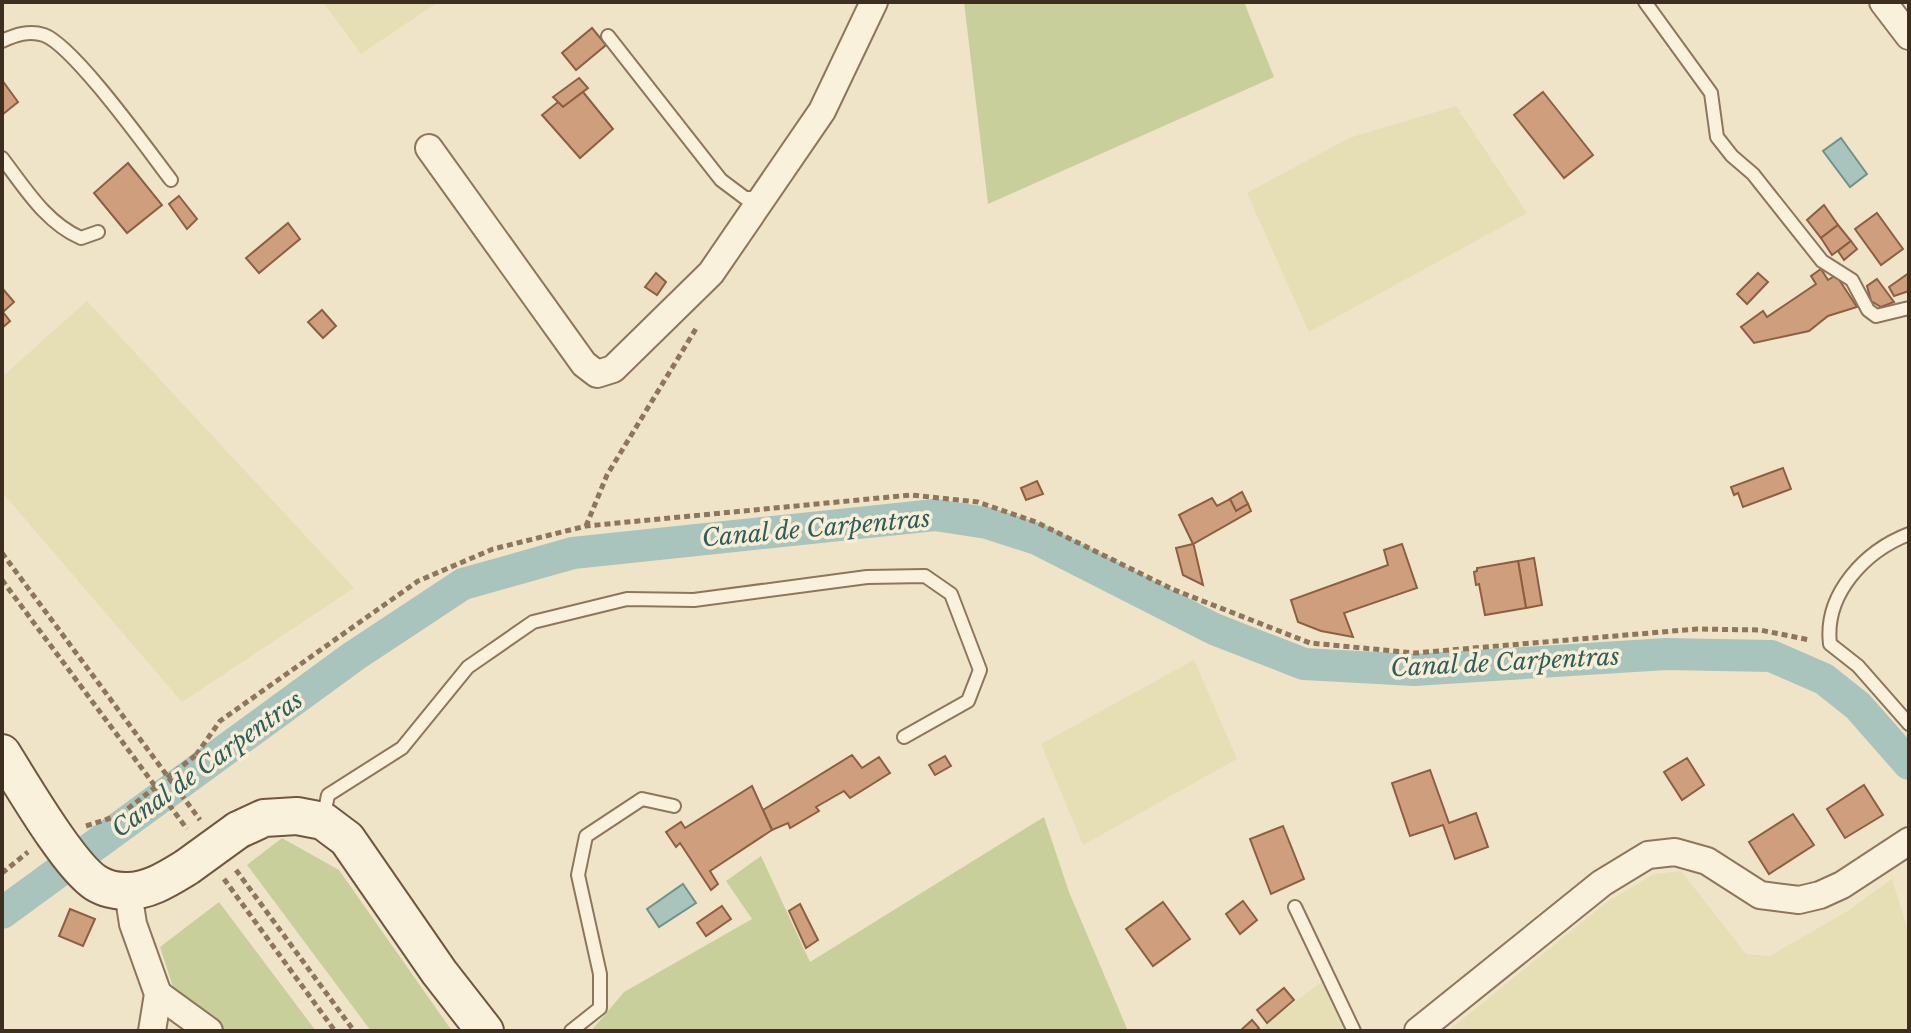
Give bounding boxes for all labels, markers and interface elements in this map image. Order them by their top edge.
water label: Canal de Carpentras [701,504,931,552]
water label: Canal de Carpentras [1390,642,1620,682]
water label: Canal de Carpentras [106,685,308,843]

